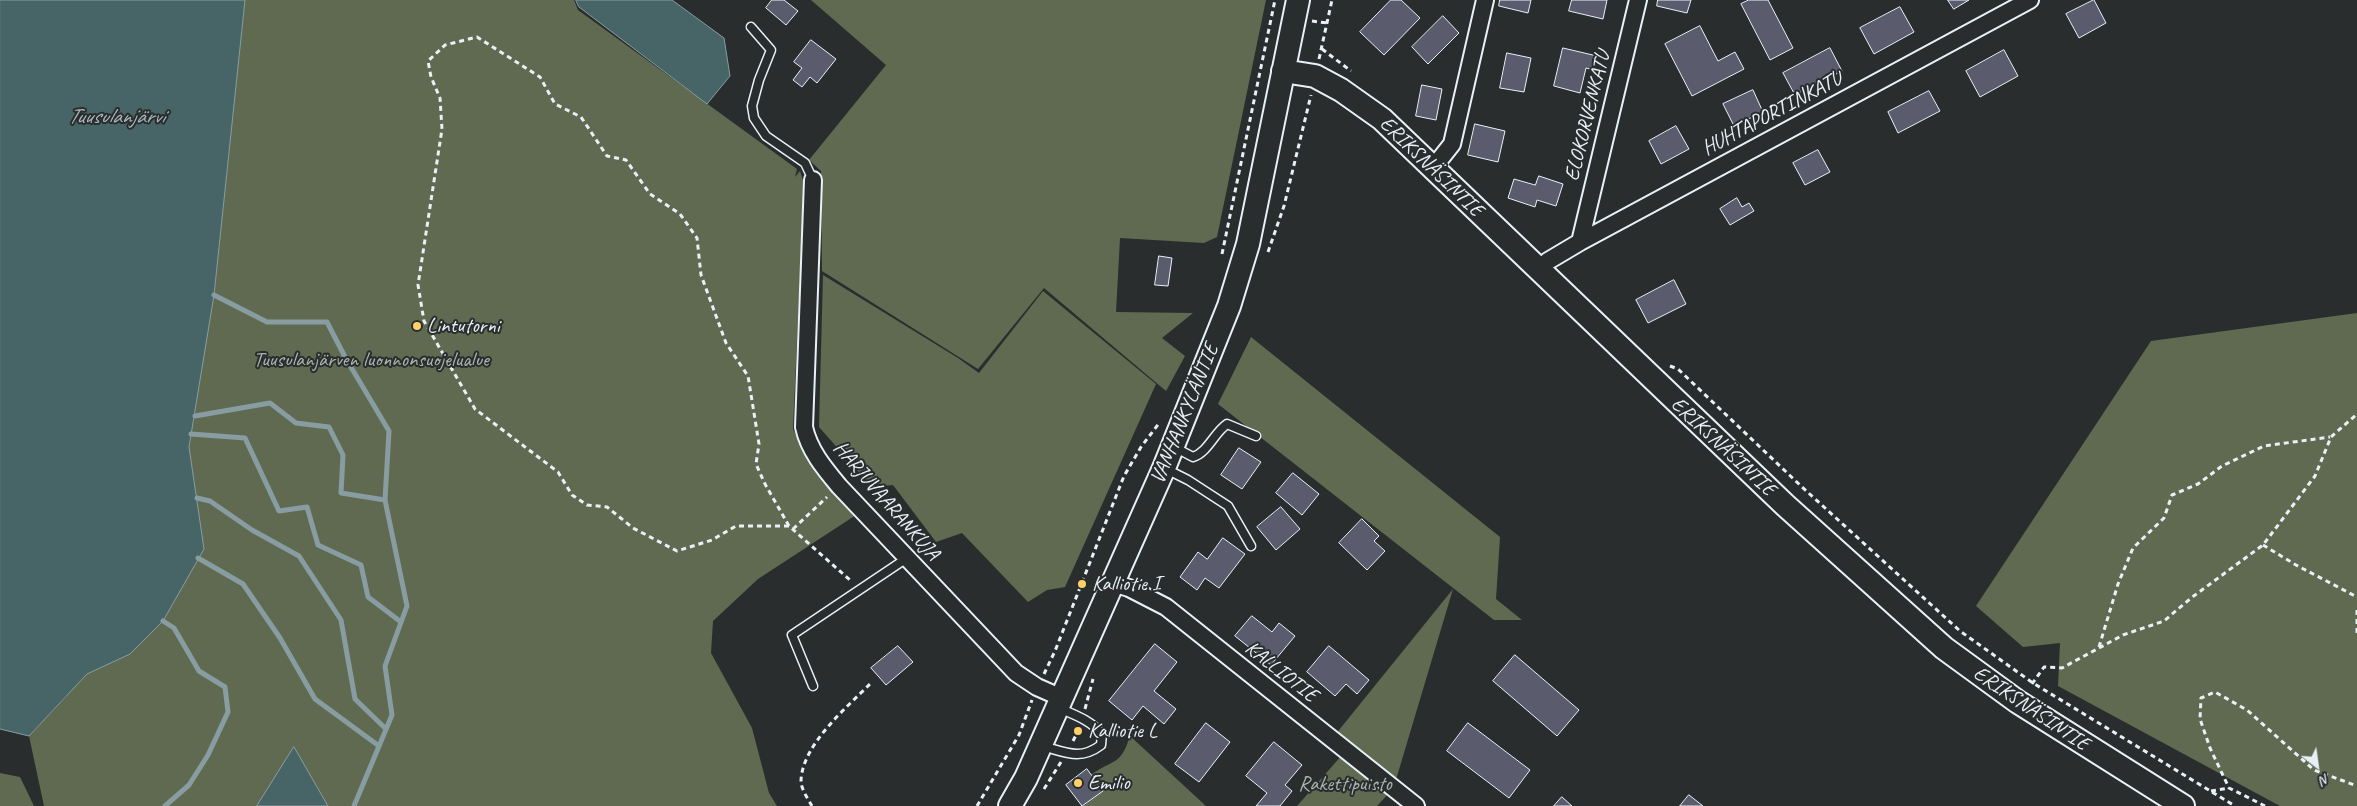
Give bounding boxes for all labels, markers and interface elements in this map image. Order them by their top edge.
street label: ELOKORVENKATU [1560,48,1616,184]
street label: HUHTAPORTINKATU [1698,66,1846,162]
water label: Tuusulanjärvi [68,104,164,130]
street label: ERIKSNÄSINTIE [1374,111,1488,223]
place label: Lintutorni [427,313,500,339]
marker: Lintutorni [411,320,423,332]
street label: VANHANKYLÄNTIE [1145,340,1225,488]
park label: Tuusulanjärven luonnonsuojelualue [253,347,489,373]
street label: ERIKSNÄSINTIE [1665,392,1781,502]
street label: HARJUVAARANKUJA [827,436,945,566]
place label: Kalliotie I [1092,571,1160,597]
marker: Kalliotie I [1076,578,1088,590]
street label: KALLIOTIE [1240,636,1322,708]
street label: ERIKSNÄSINTIE [1968,661,2094,757]
place label: Kalliotie L [1088,718,1157,744]
marker: Kalliotie L [1072,725,1084,737]
north arrow [2292,741,2342,791]
place label: Emilio [1088,770,1130,796]
text: N [2317,770,2333,789]
park label: Rakettipuisto [1298,771,1392,797]
marker: Emilio [1072,777,1084,789]

